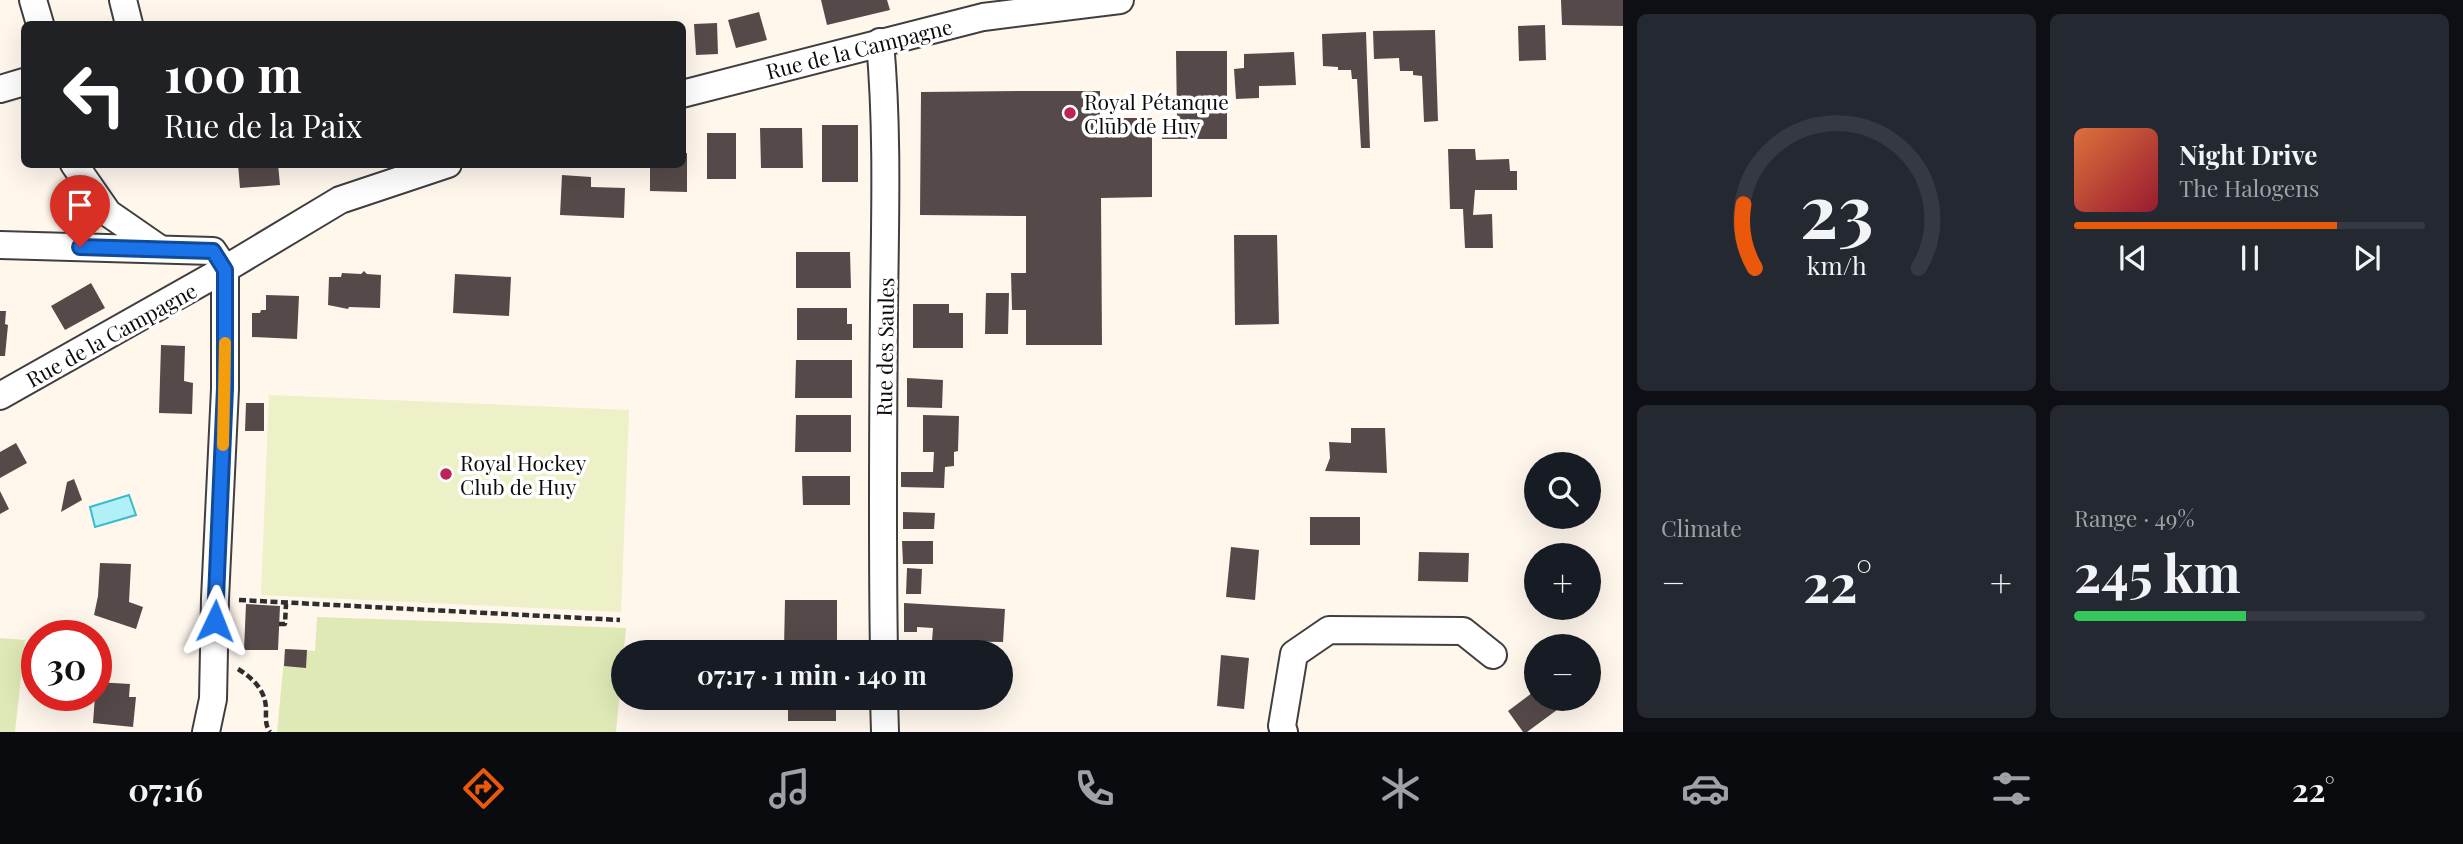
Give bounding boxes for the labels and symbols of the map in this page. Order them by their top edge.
street label: Rue de la Campagne [763,11,955,85]
place label: Royal Pétanque Club de Huy [1084,87,1229,139]
marker: Royal Pétanque Club de Huy [1062,105,1078,121]
pin [50,175,110,247]
street label: Rue de la Campagne [21,275,201,393]
street label: Rue des Saules [869,277,899,417]
place label: Royal Hockey Club de Huy [460,448,587,500]
marker: Royal Hockey Club de Huy [438,466,454,482]
position arrow [178,584,252,658]
speed limit sign: 30 [21,620,112,711]

